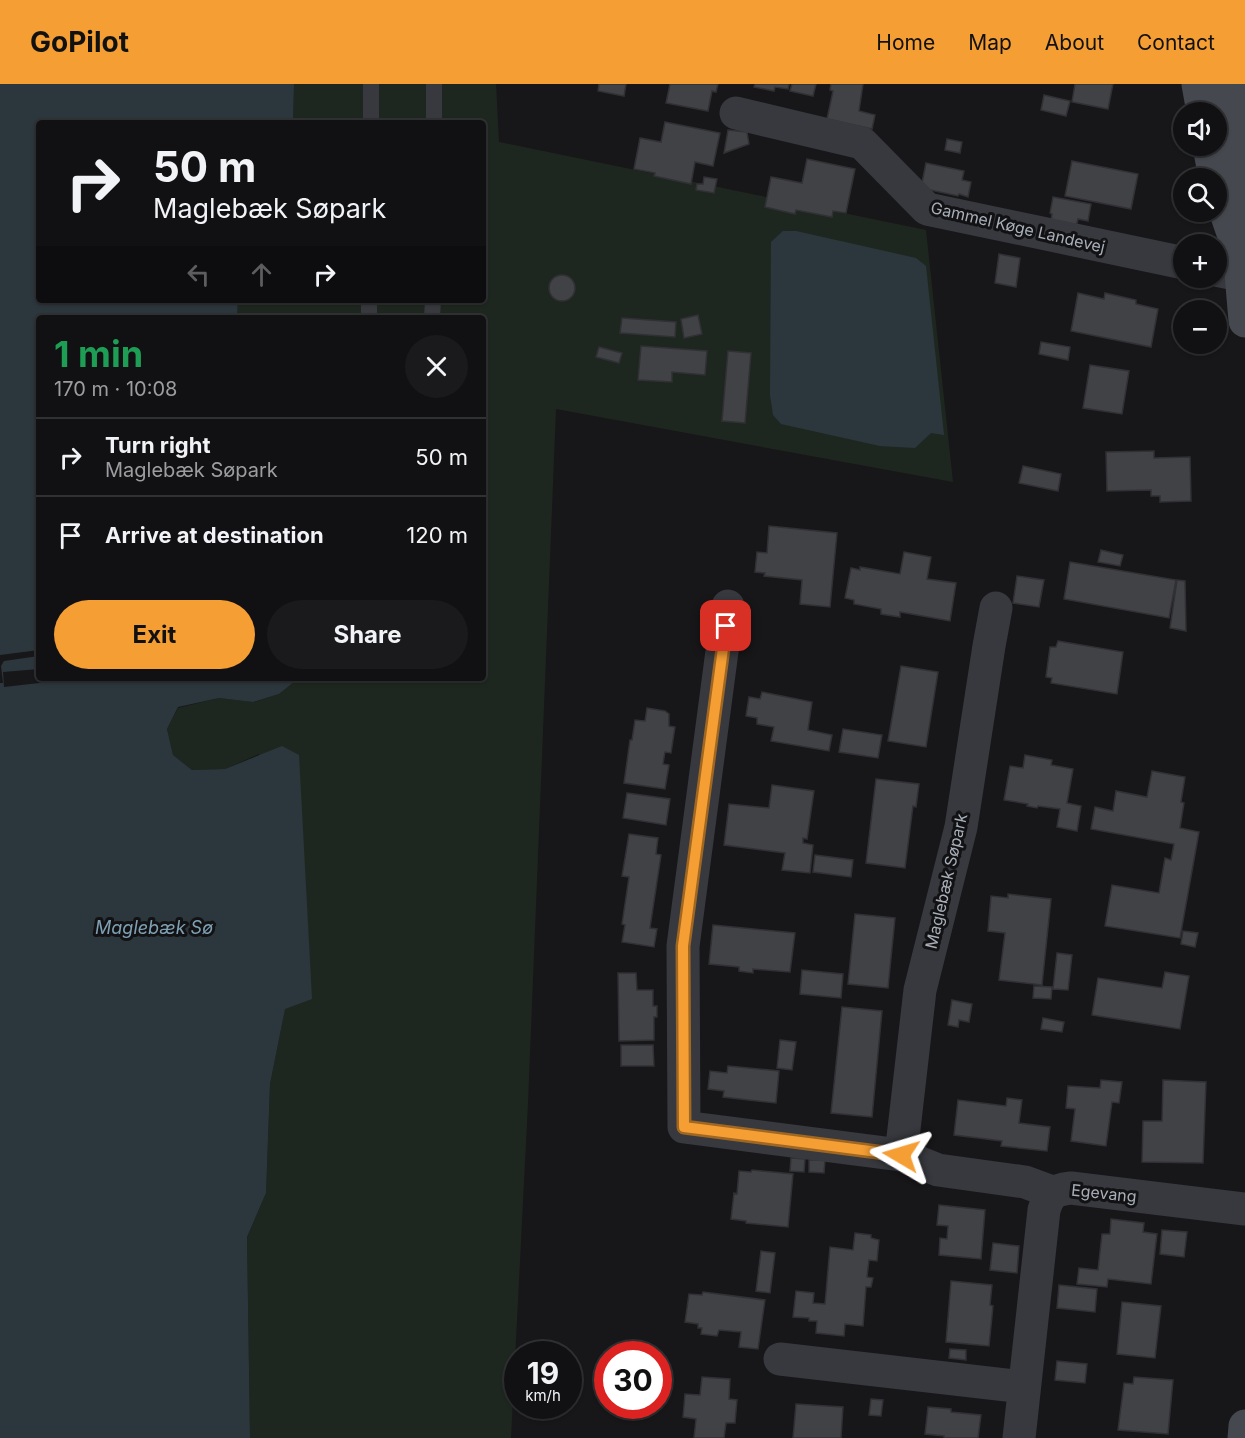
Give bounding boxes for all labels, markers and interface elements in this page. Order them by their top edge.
text: GoPilot [30,25,129,59]
text: Home [876,30,935,55]
text: Map [968,30,1012,55]
text: About [1045,30,1104,55]
text: Contact [1137,30,1215,55]
map controls [1173,102,1227,354]
button: sound [1173,102,1227,156]
text: 50 m [153,141,256,192]
icon: right [54,144,132,222]
button: search [1173,168,1227,222]
text: Maglebæk Søpark [153,192,386,225]
street label: Gammel Køge Landevej [929,197,1107,257]
button: + [1173,234,1227,288]
icon: left [182,258,215,291]
icon: ahead [245,258,278,291]
icon: right [308,258,341,291]
button: − [1173,300,1227,354]
text: 1 min [54,332,143,376]
button: close [405,335,468,398]
text: 170 m · 10:08 [54,377,177,401]
text: Turn right [105,432,211,458]
icon: right [54,441,87,474]
text: 50 m [415,444,468,470]
text: Maglebæk Søpark [105,458,278,482]
icon: arrive [54,519,87,552]
text: Arrive at destination [105,522,324,548]
text: 120 m [406,522,468,548]
button: Exit [54,600,255,669]
button: Share [267,600,468,669]
pin [700,600,751,651]
icon: arrive [709,609,742,642]
street label: Maglebæk Søpark [921,811,971,951]
water label: Maglebæk Sø [95,917,213,938]
position arrow [869,1123,933,1187]
street label: Egevang [1070,1180,1138,1206]
speed limit sign: 30 [594,1341,672,1419]
text: 19 [527,1355,559,1391]
text: km/h [525,1386,561,1405]

